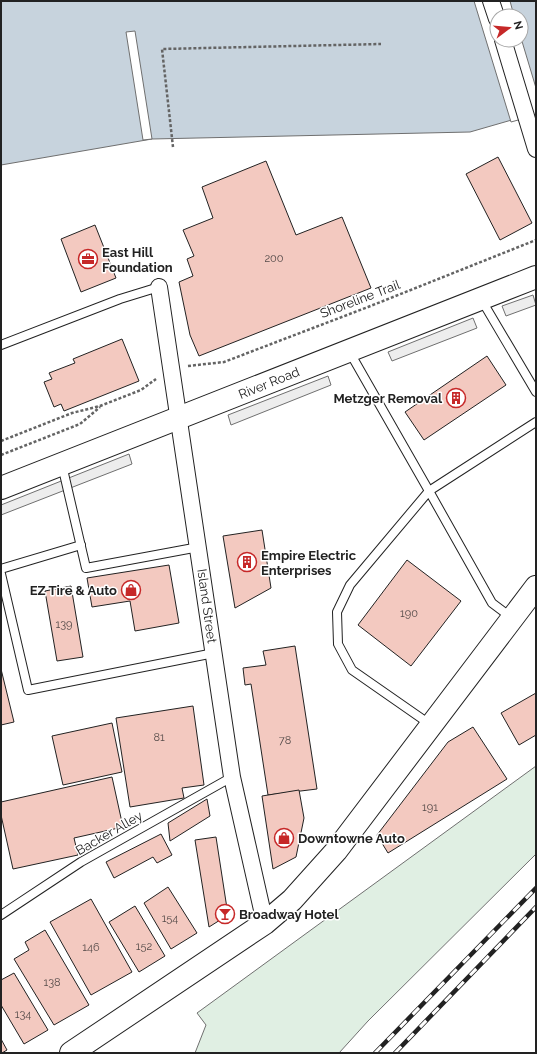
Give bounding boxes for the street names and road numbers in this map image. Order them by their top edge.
street label: Shoreline Trail [318,277,403,321]
street label: River Road [236,364,302,402]
street label: Island Street [194,568,220,645]
street label: Backer Alley [73,808,145,858]

